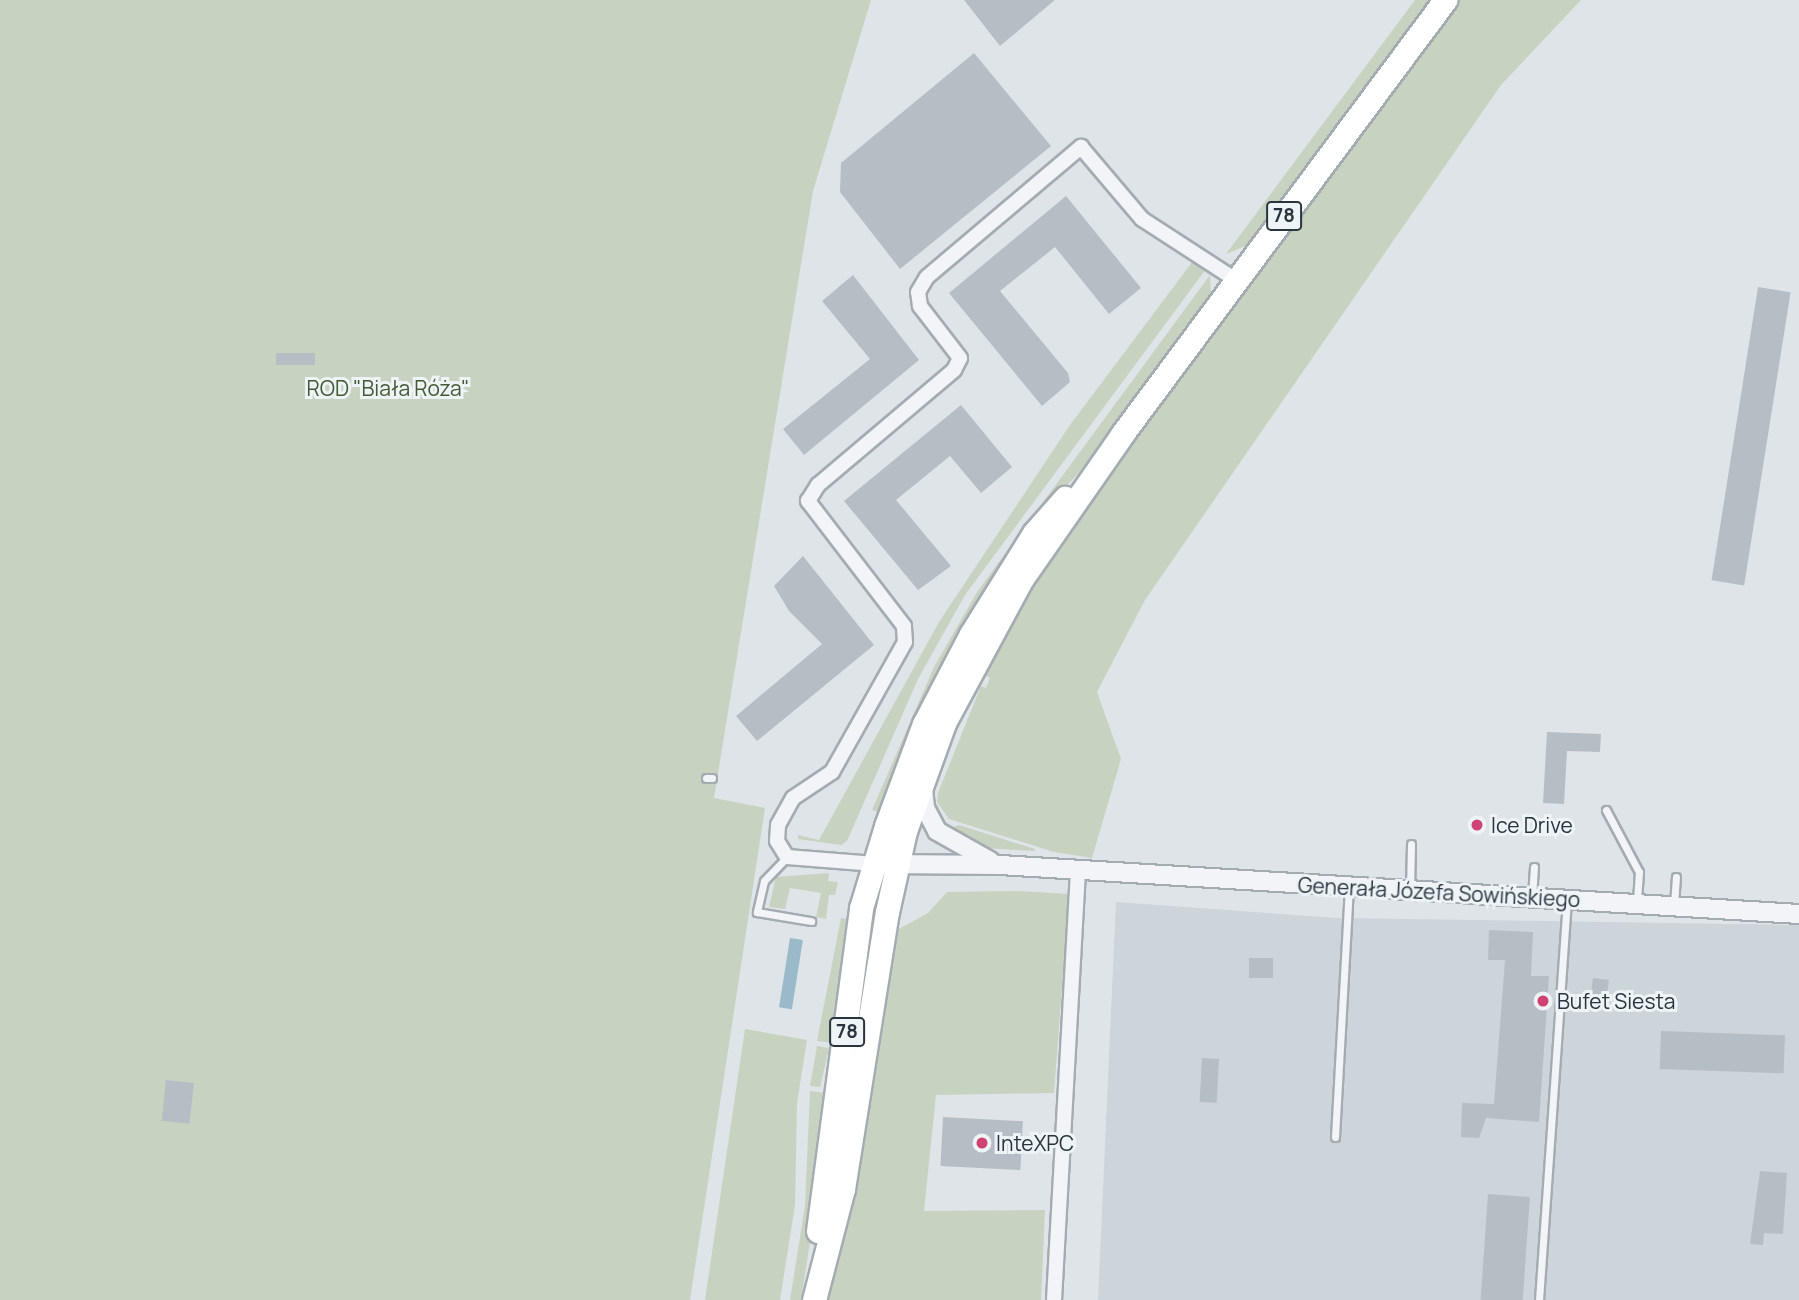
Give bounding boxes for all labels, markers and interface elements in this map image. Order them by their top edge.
road number: 78 [1265,200,1303,232]
park label: ROD "Biała Róża" [307,375,469,401]
place label: Ice Drive [1491,812,1573,838]
marker: Ice Drive [1469,817,1485,833]
street label: Generała Józefa Sowińskiego [1297,872,1581,912]
place label: Bufet Siesta [1557,988,1675,1014]
marker: Bufet Siesta [1535,993,1551,1009]
road number: 78 [828,1016,866,1048]
place label: InteXPC [996,1130,1074,1156]
marker: InteXPC [974,1135,990,1151]

